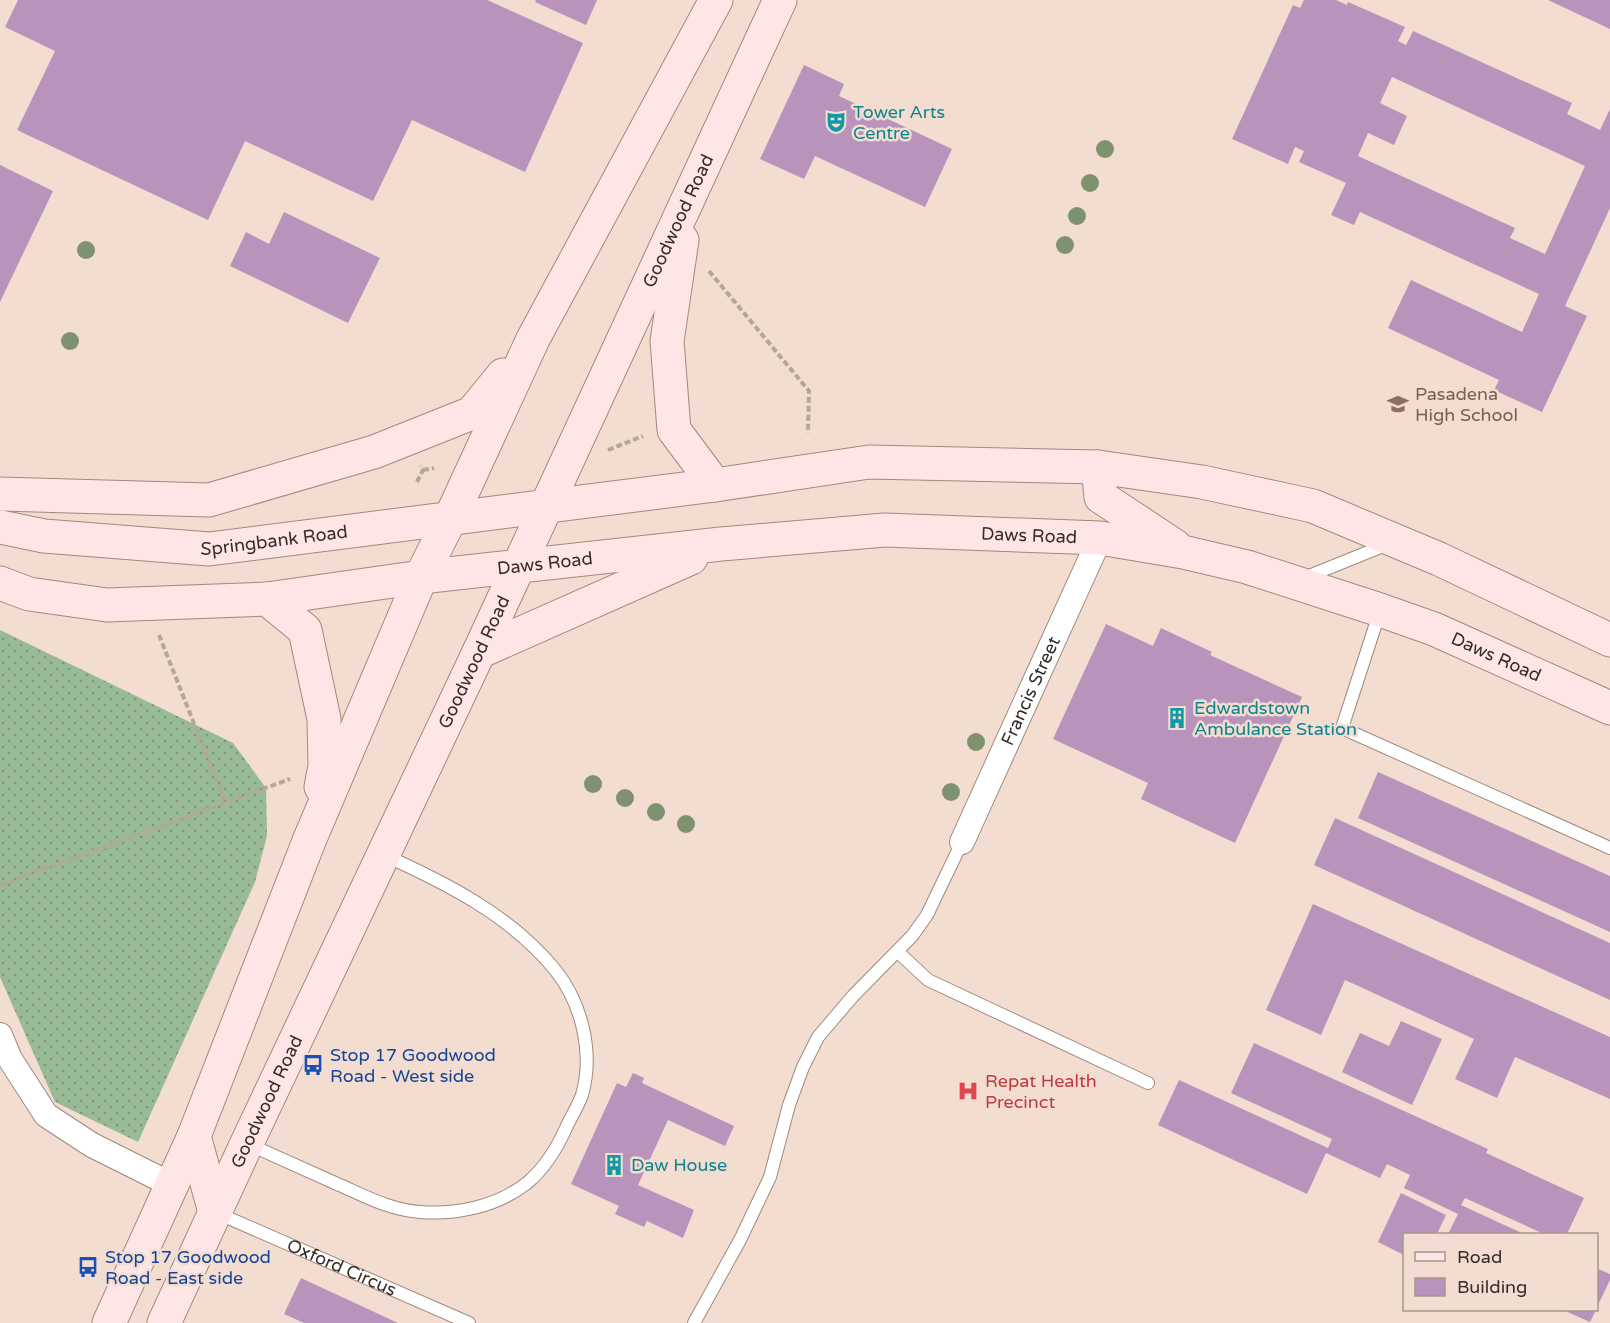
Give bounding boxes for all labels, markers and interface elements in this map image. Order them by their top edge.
place label: Tower Arts Centre [853,101,945,144]
theatre icon: Tower Arts Centre [824,110,848,134]
street label: Goodwood Road [638,151,718,291]
place label: Pasadena High School [1415,383,1518,426]
school or university icon: Pasadena High School [1386,392,1410,416]
street label: Springbank Road [200,521,349,560]
street label: Daws Road [981,523,1077,548]
street label: Daws Road [496,547,594,580]
street label: Goodwood Road [433,592,514,732]
street label: Daws Road [1448,627,1544,687]
street label: Francis Street [996,633,1065,749]
place label: Edwardstown Ambulance Station [1194,697,1357,740]
building icon: Edwardstown Ambulance Station [1165,706,1189,730]
street label: Goodwood Road [226,1032,307,1172]
place label: Stop 17 Goodwood Road - West side [330,1044,496,1087]
bus stop icon: Stop 17 Goodwood Road - West side [301,1053,325,1077]
place label: Repat Health Precinct [985,1070,1097,1113]
hospital icon: Repat Health Precinct [956,1079,980,1103]
building icon: Daw House [602,1153,626,1177]
place label: Daw House [631,1154,727,1176]
legend [1403,1233,1598,1311]
street label: Oxford Circus [283,1234,400,1301]
place label: Stop 17 Goodwood Road - East side [105,1246,271,1289]
text: Road [1457,1246,1502,1268]
bus stop icon: Stop 17 Goodwood Road - East side [76,1255,100,1279]
text: Building [1457,1276,1527,1298]

